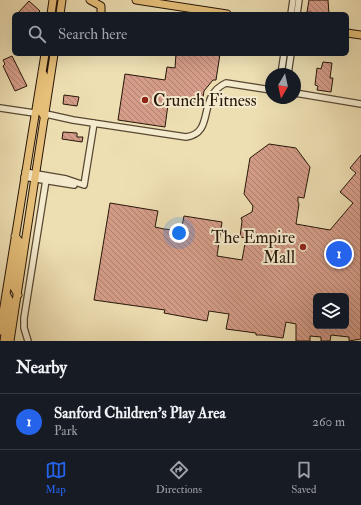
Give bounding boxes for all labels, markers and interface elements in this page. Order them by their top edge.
search box [12,12,349,56]
icon: search [26,23,48,45]
text: Search here [58,25,127,44]
north arrow [265,68,301,104]
place label: Crunch Fitness [153,90,257,111]
marker: Crunch Fitness [140,95,150,105]
your location [169,223,189,243]
place label: The Empire Mall [211,227,296,268]
pin: 1 [326,239,352,269]
marker: The Empire Mall [298,242,308,252]
map controls [313,293,349,329]
button: layers [313,293,349,329]
text: Nearby [16,357,67,378]
text: Sanford Children's Play Area [54,404,226,423]
text: 1 [27,414,31,430]
text: 260 m [312,414,345,430]
text: Park [54,423,78,439]
tab: Map [45,459,67,496]
tab: Directions [156,459,202,496]
tab: Saved [291,459,316,496]

